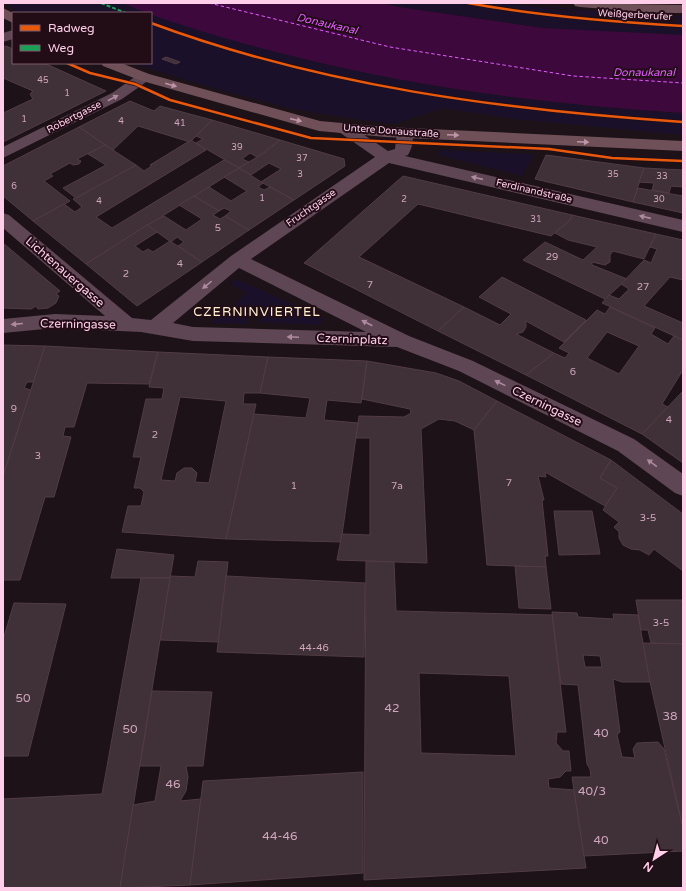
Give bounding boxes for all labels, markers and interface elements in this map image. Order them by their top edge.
street label: Weißgerberufer [597,7,673,23]
water label: Donaukanal [295,11,360,38]
legend [12,12,152,64]
text: Radweg [48,21,95,35]
text: Weg [48,41,74,55]
water label: Donaukanal [613,66,676,79]
house number: 45 [37,75,49,86]
one-way arrow [165,82,177,88]
house number: 1 [64,88,70,99]
one-way arrow [107,95,118,101]
street label: Robertgasse [45,98,104,136]
house number: 1 [21,114,27,125]
house number: 4 [118,116,124,127]
house number: 41 [174,118,186,129]
one-way arrow [290,118,302,124]
street label: Untere Donaustraße [343,122,439,140]
one-way arrow [447,132,459,139]
one-way arrow [577,138,589,145]
house number: 39 [231,142,243,153]
house number: 37 [296,153,308,164]
house number: 3 [297,169,303,180]
house number: 35 [607,169,619,180]
house number: 33 [656,171,668,182]
one-way arrow [471,175,484,181]
street label: Ferdinandstraße [495,176,574,206]
house number: 6 [11,181,17,192]
street label: Fruchtgasse [284,186,338,230]
house number: 1 [259,193,265,204]
house number: 2 [401,194,407,205]
house number: 30 [653,194,665,205]
house number: 4 [96,196,102,207]
one-way arrow [639,213,651,219]
house number: 31 [530,214,542,225]
house number: 5 [215,222,221,234]
street label: Lichtenauergasse [23,234,107,310]
house number: 29 [546,251,558,263]
house number: 4 [177,258,183,270]
house number: 2 [123,268,129,280]
house number: 7 [367,279,373,291]
one-way arrow [201,280,212,289]
house number: 27 [637,281,649,293]
district label: CZERNINVIERTEL [193,304,321,320]
street label: Czerningasse [40,316,116,332]
one-way arrow [362,320,373,326]
one-way arrow [11,321,23,328]
street label: Czerninplatz [316,331,388,347]
one-way arrow [286,334,299,340]
house number: 6 [570,366,576,378]
one-way arrow [494,380,506,386]
street label: Czerningasse [510,383,584,429]
house number: 9 [11,403,17,415]
house number: 4 [666,414,672,426]
house number: 2 [152,429,158,441]
house number: 3 [35,450,41,462]
one-way arrow [646,459,657,468]
house number: 7 [506,477,512,489]
house number: 1 [291,480,297,492]
house number: 7a [391,480,403,492]
house number: 3-5 [640,512,656,524]
house number: 3-5 [653,617,669,629]
house number: 44-46 [299,642,329,654]
house number: 50 [15,691,31,705]
house number: 42 [384,701,400,715]
house number: 38 [662,709,678,723]
house number: 50 [122,722,138,736]
house number: 40 [593,726,609,740]
house number: 46 [165,777,181,791]
house number: 40/3 [578,784,606,798]
house number: 44-46 [262,829,298,843]
house number: 40 [593,833,609,847]
north arrow [634,839,674,879]
text: N [641,859,656,875]

